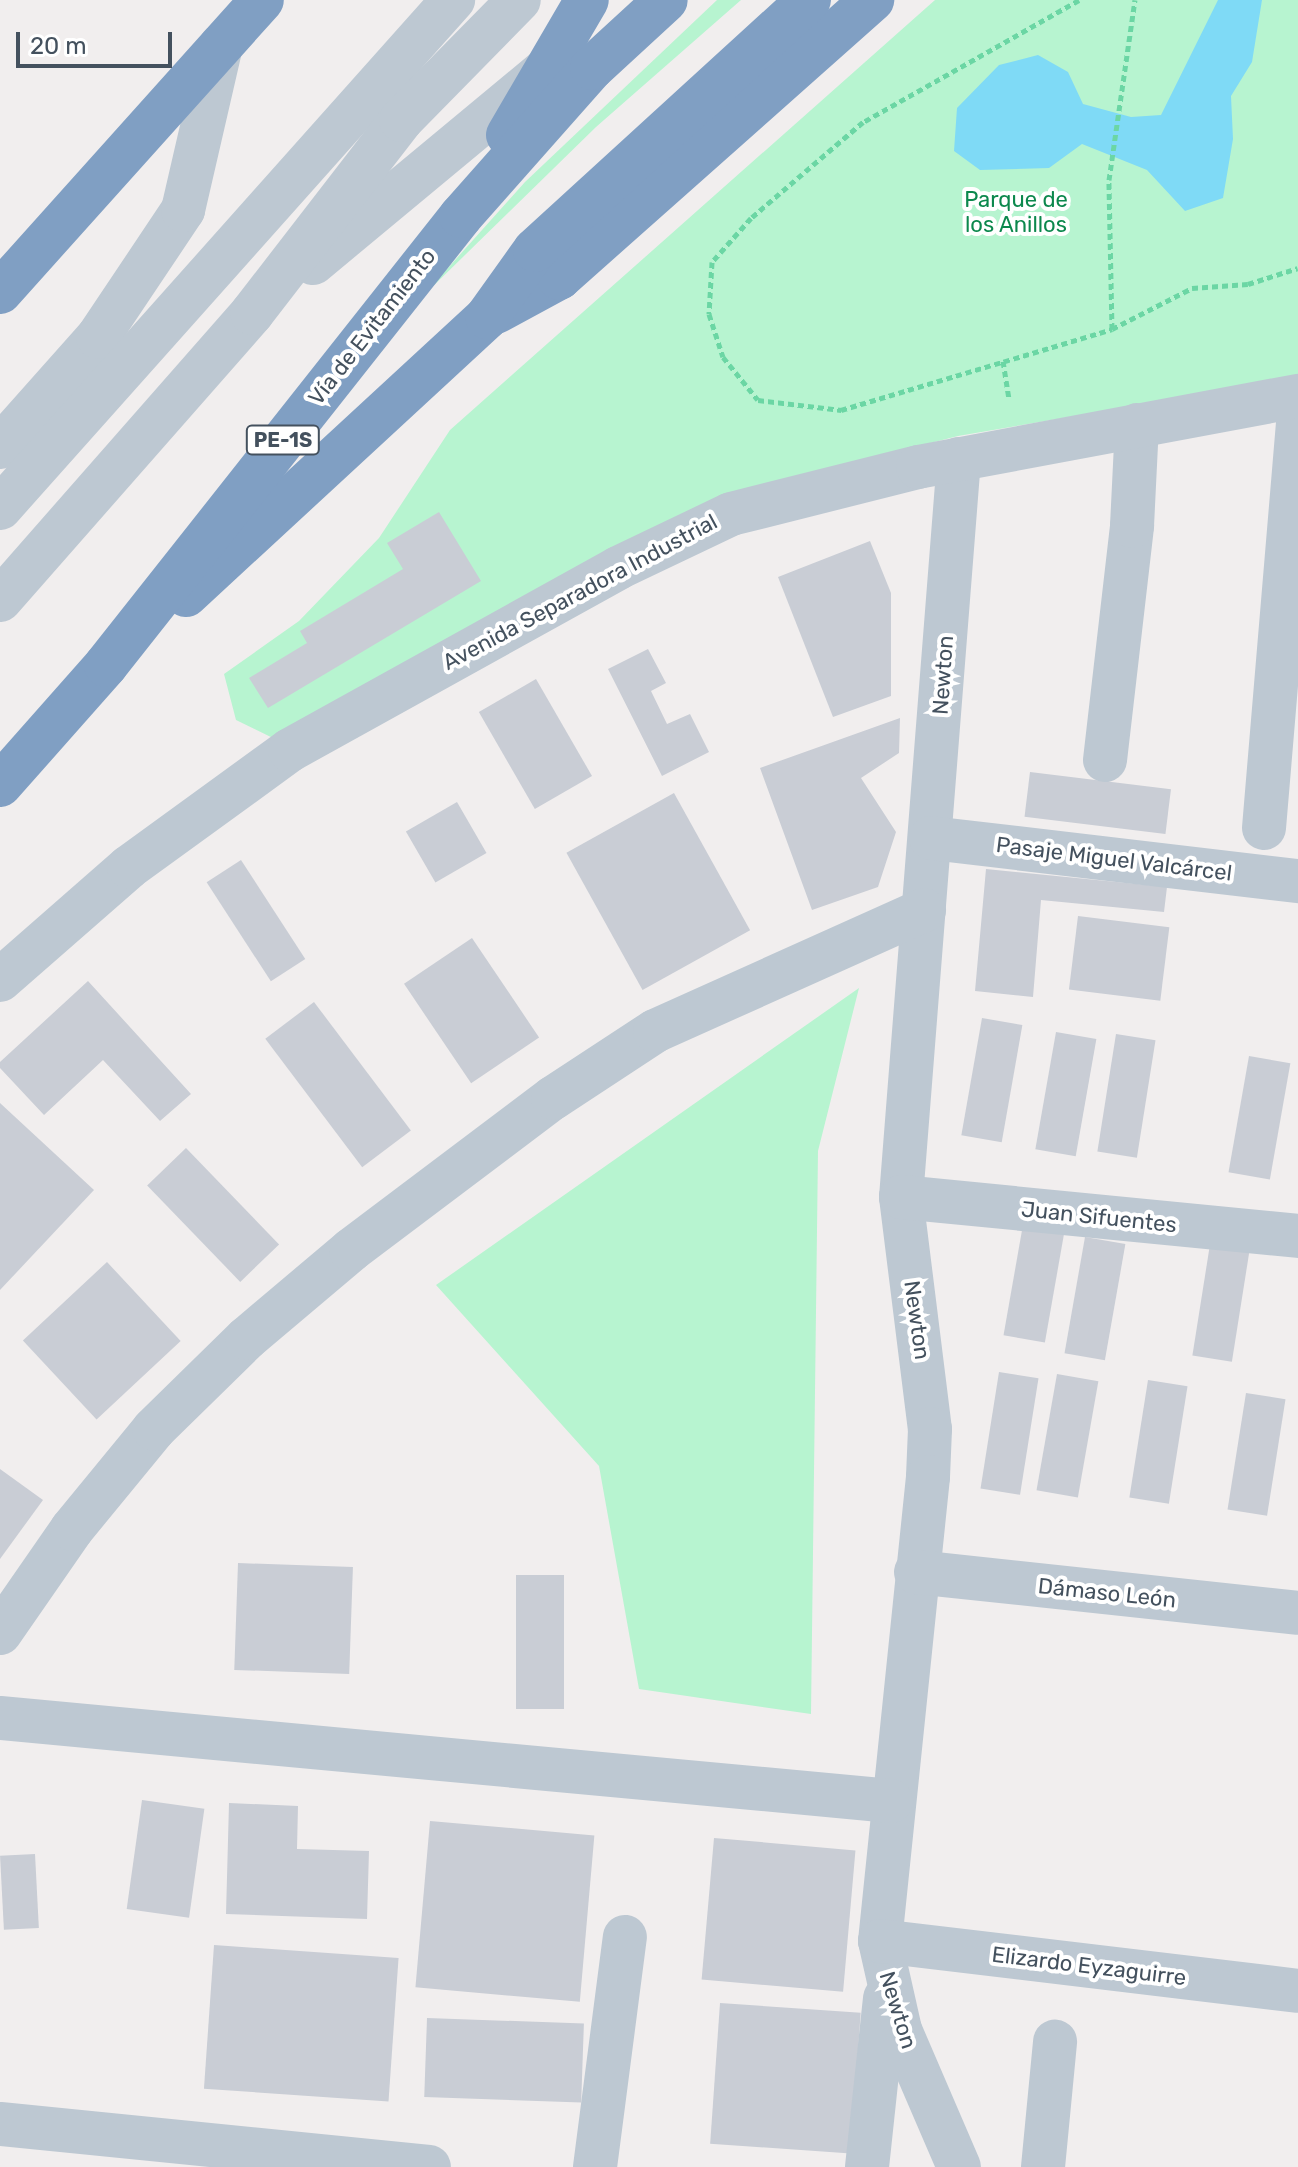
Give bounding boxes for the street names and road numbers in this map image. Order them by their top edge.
street label: Vía de Evitamiento [303,244,441,410]
road number: PE-1S [245,424,321,456]
street label: Avenida Separadora Industrial [438,508,722,676]
street label: Newton [927,634,959,716]
street label: Pasaje Miguel Valcárcel [994,831,1234,887]
street label: Juan Sifuentes [1020,1196,1178,1238]
street label: Newton [898,1279,936,1361]
street label: Dámaso León [1037,1573,1177,1613]
street label: Elizardo Eyzaguirre [990,1941,1188,1991]
street label: Newton [874,1968,922,2052]

